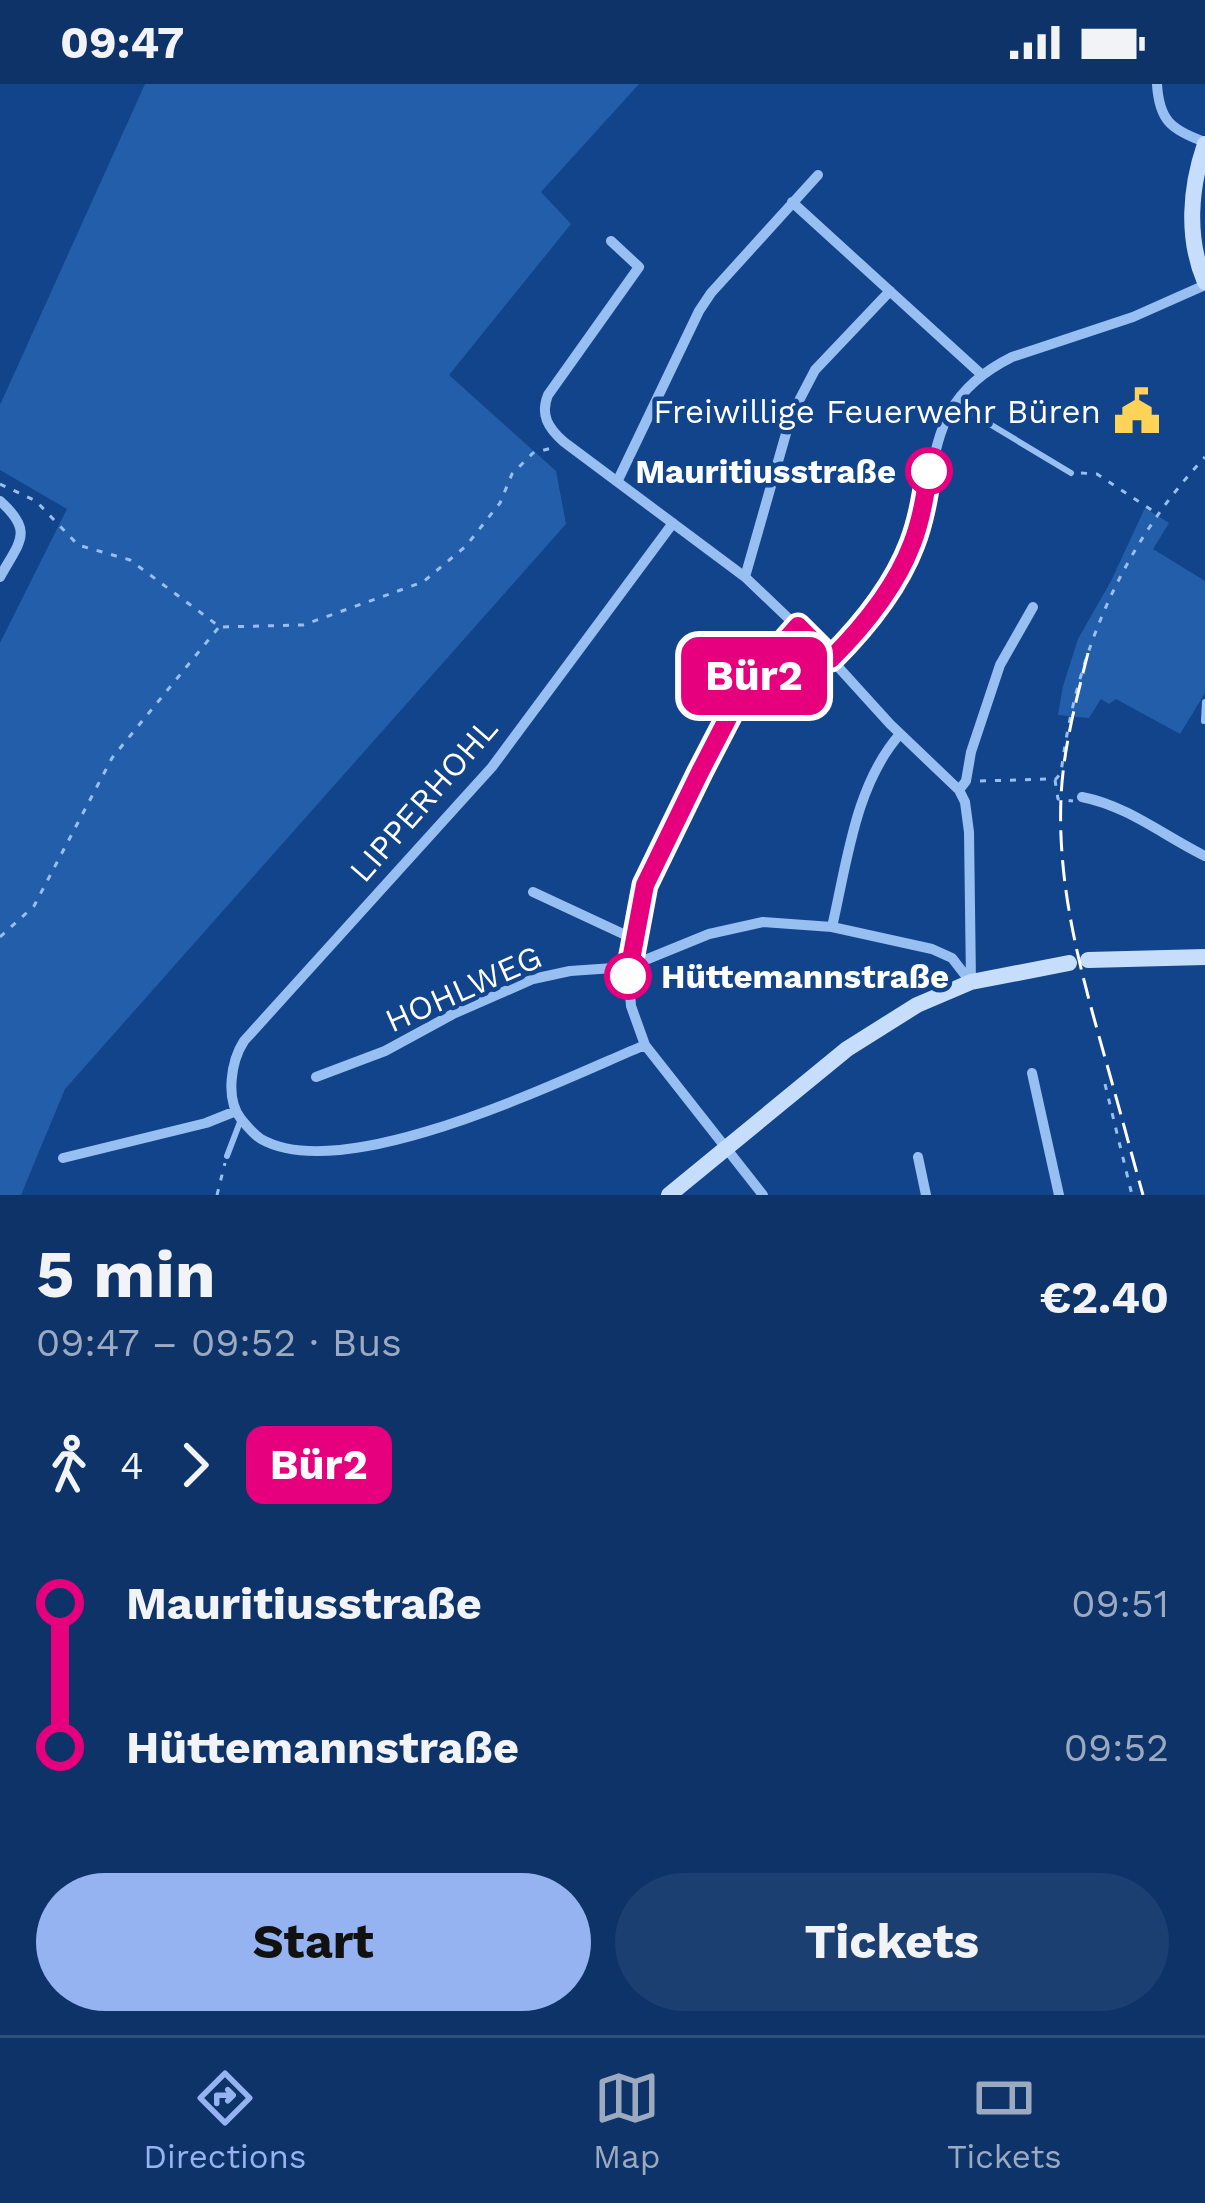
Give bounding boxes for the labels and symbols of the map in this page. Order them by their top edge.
public building icon: Freiwillige Feuerwehr Büren [1112,386,1162,436]
place label: Freiwillige Feuerwehr Büren [653,392,1101,431]
marker: Mauritiusstraße [907,449,951,493]
place label: Mauritiusstraße [635,452,896,491]
line badge: Bür2 [670,637,838,715]
street label: LIPPERHOHL [341,709,506,890]
street label: HOHLWEG [379,937,547,1040]
marker: Hüttemannstraße [606,954,650,998]
place label: Hüttemannstraße [661,957,949,996]

